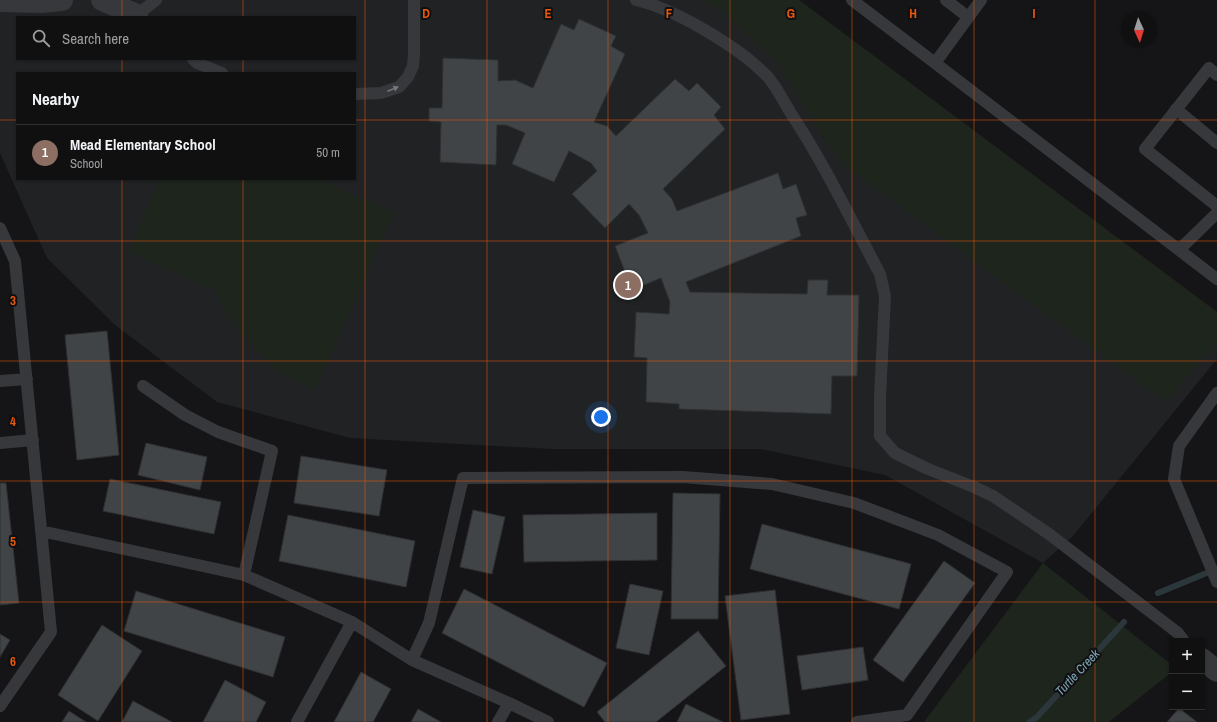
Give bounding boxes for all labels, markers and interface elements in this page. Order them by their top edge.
text: D [422,5,430,22]
text: E [544,5,552,22]
text: F [666,5,673,22]
text: G [787,5,795,22]
text: H [909,5,917,22]
text: I [1033,5,1036,22]
north arrow [1121,12,1157,48]
search box [16,16,356,60]
icon: search [30,27,52,49]
text: Search here [62,28,129,49]
one-way arrow [388,85,400,91]
text: Nearby [32,87,79,110]
text: Mead Elementary School [70,134,216,155]
text: 1 [42,144,48,161]
text: 50 m [316,144,340,161]
text: School [70,155,103,172]
pin: 1 [615,270,641,300]
text: 3 [10,292,16,309]
your location [591,407,611,427]
text: 4 [10,413,16,430]
text: 5 [10,533,16,550]
map controls [1169,638,1205,710]
button: + [1169,638,1205,674]
water label: Turtle Creek [1051,645,1104,699]
text: 6 [10,653,16,670]
button: − [1169,674,1205,710]

